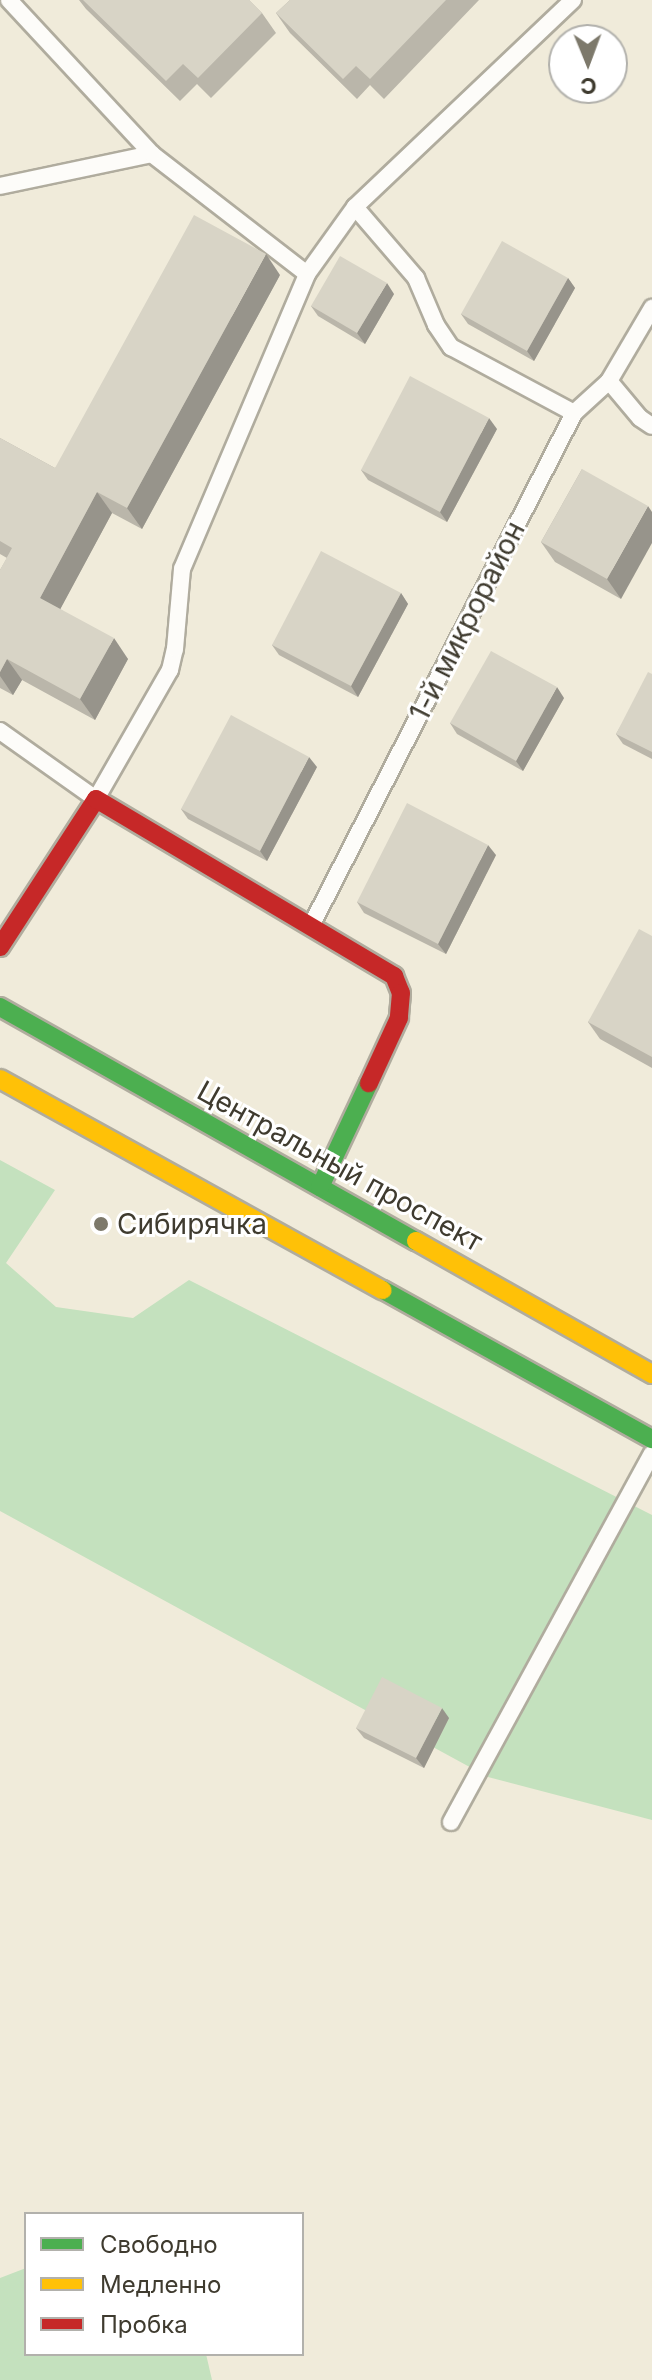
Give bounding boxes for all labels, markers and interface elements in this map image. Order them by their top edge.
north arrow [548,24,628,104]
text: С [580,73,597,99]
street label: 1-й микрорайон [402,516,532,726]
street label: Центральный проспект [192,1074,488,1258]
place label: Сибирячка [117,1207,267,1241]
marker: Сибирячка [92,1215,110,1233]
legend [24,2212,304,2356]
text: Свободно [100,2230,218,2259]
text: Медленно [100,2270,221,2299]
text: Пробка [100,2310,188,2339]

